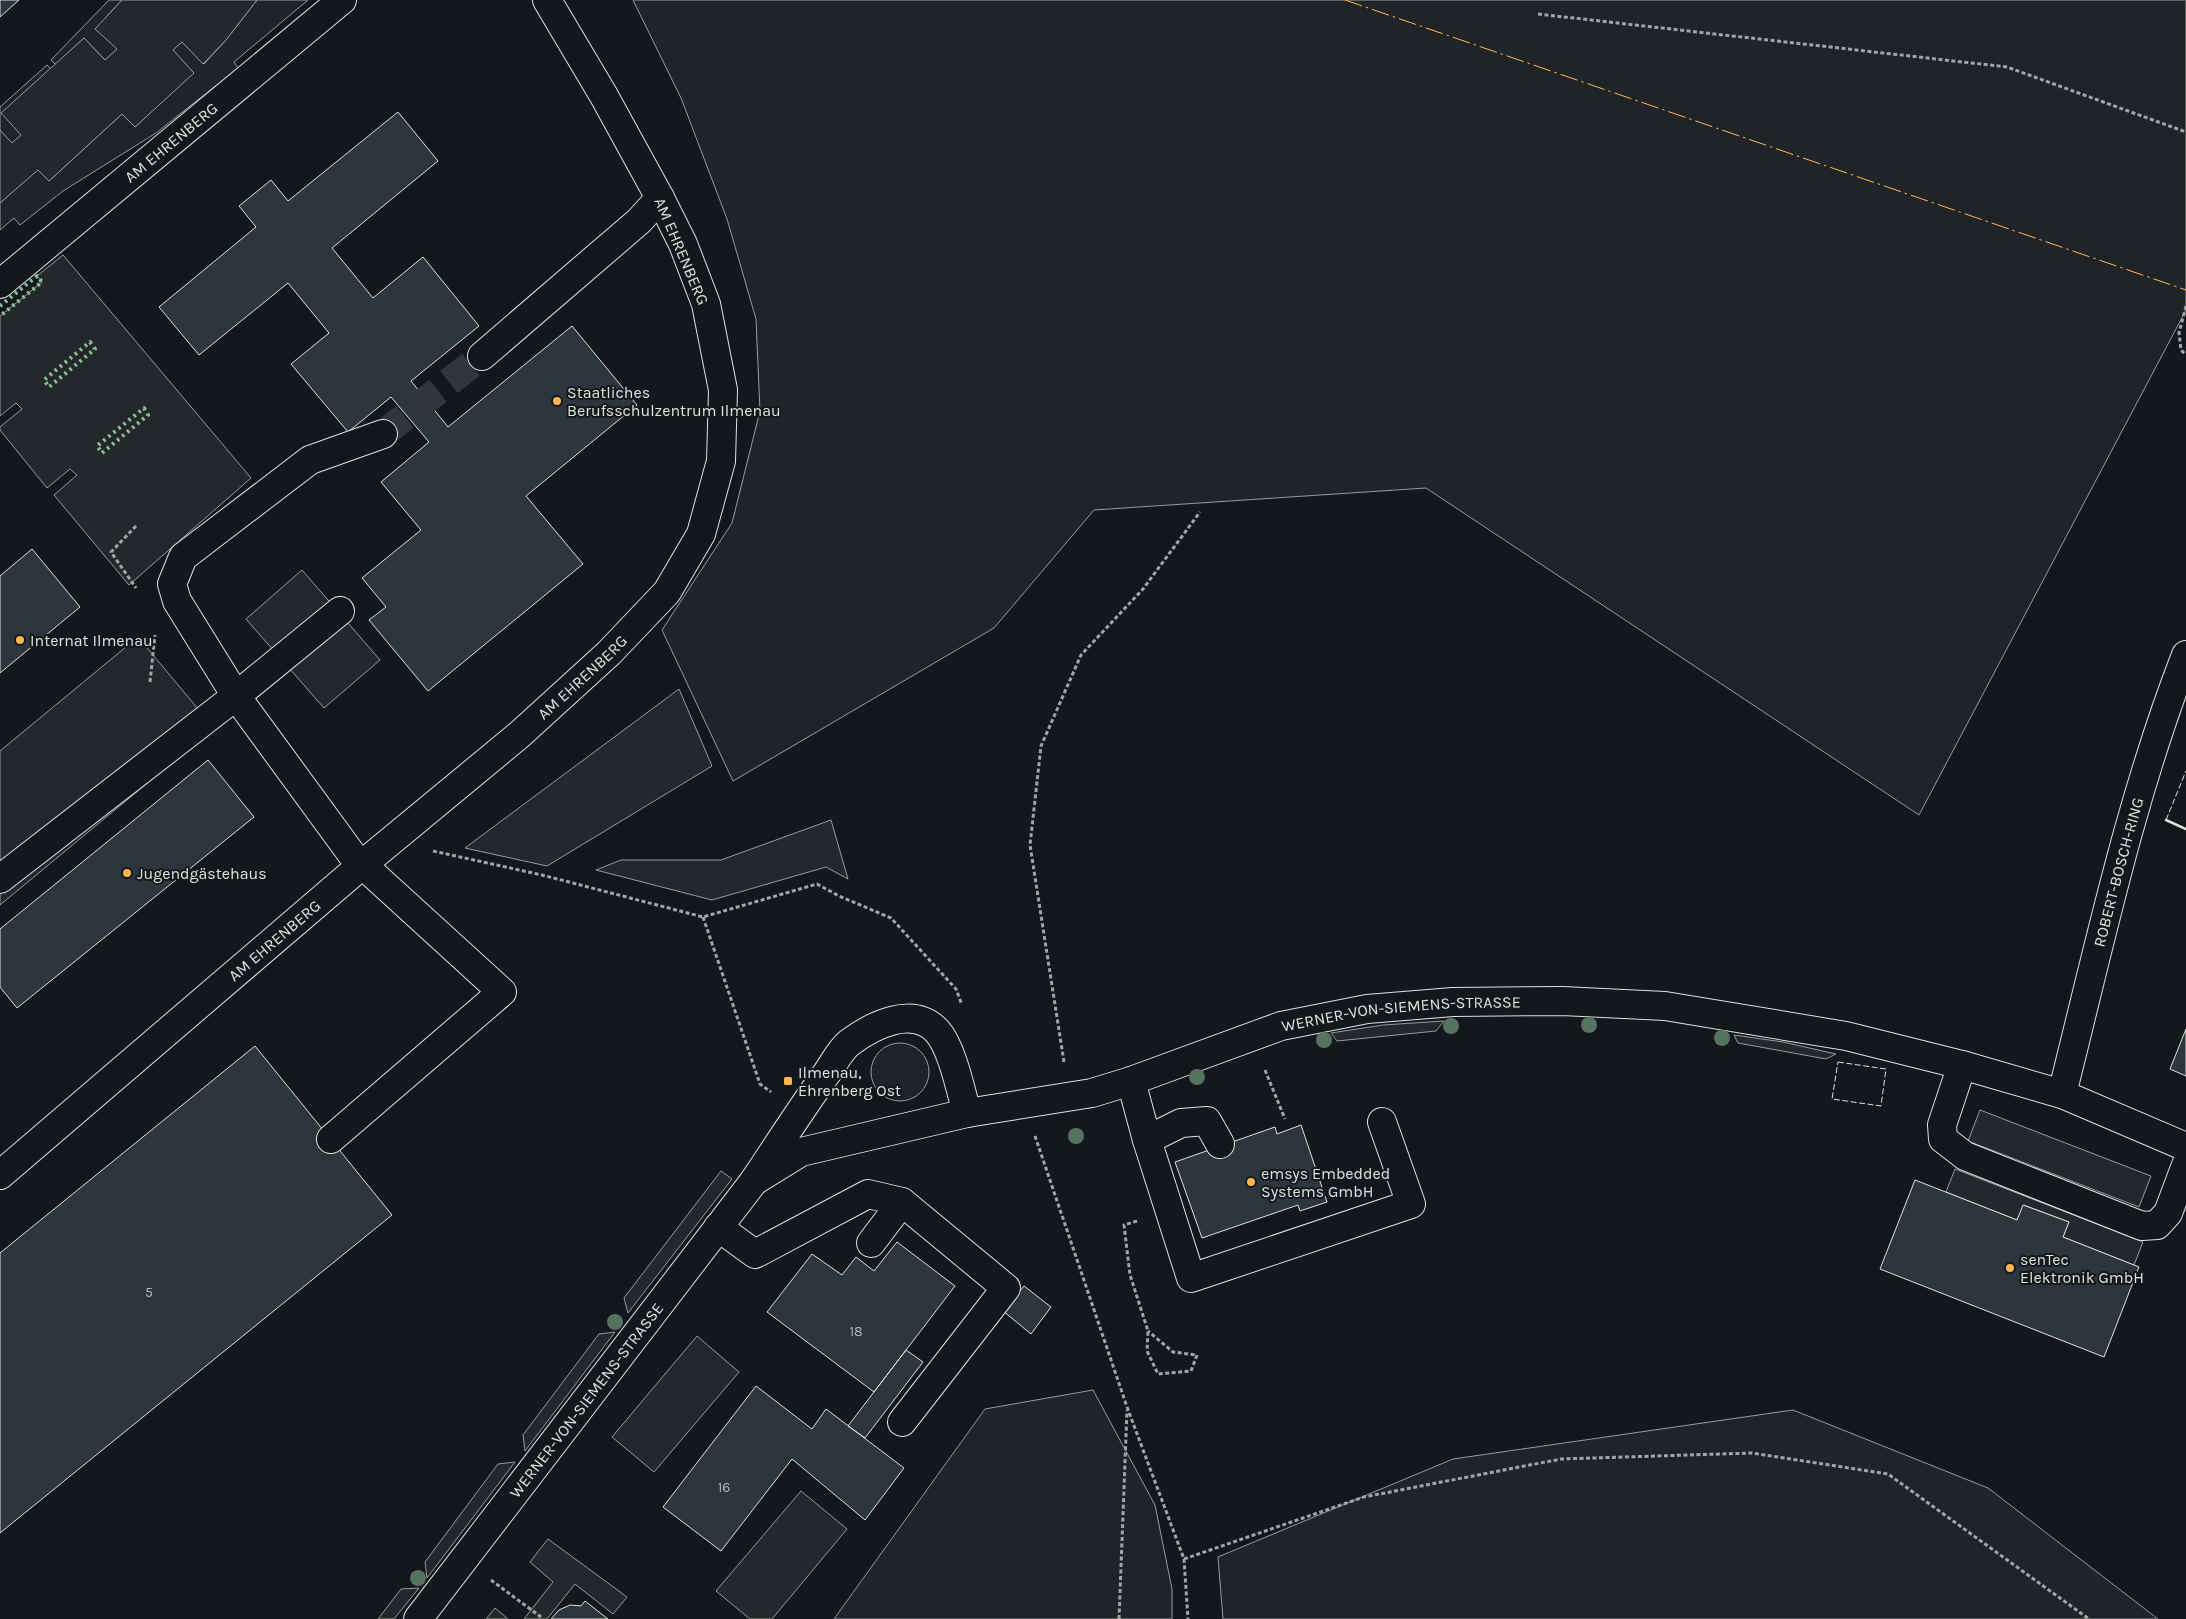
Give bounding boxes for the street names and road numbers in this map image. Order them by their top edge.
street label: AM EHRENBERG [121,98,221,187]
street label: AM EHRENBERG [650,195,713,308]
street label: AM EHRENBERG [534,631,631,724]
street label: ROBERT-BOSCH-RING [2090,795,2148,949]
street label: AM EHRENBERG [225,896,324,985]
street label: WERNER-VON-SIEMENS-STRASSE [1280,992,1521,1036]
street label: WERNER-VON-SIEMENS-STRASSE [505,1299,667,1502]

